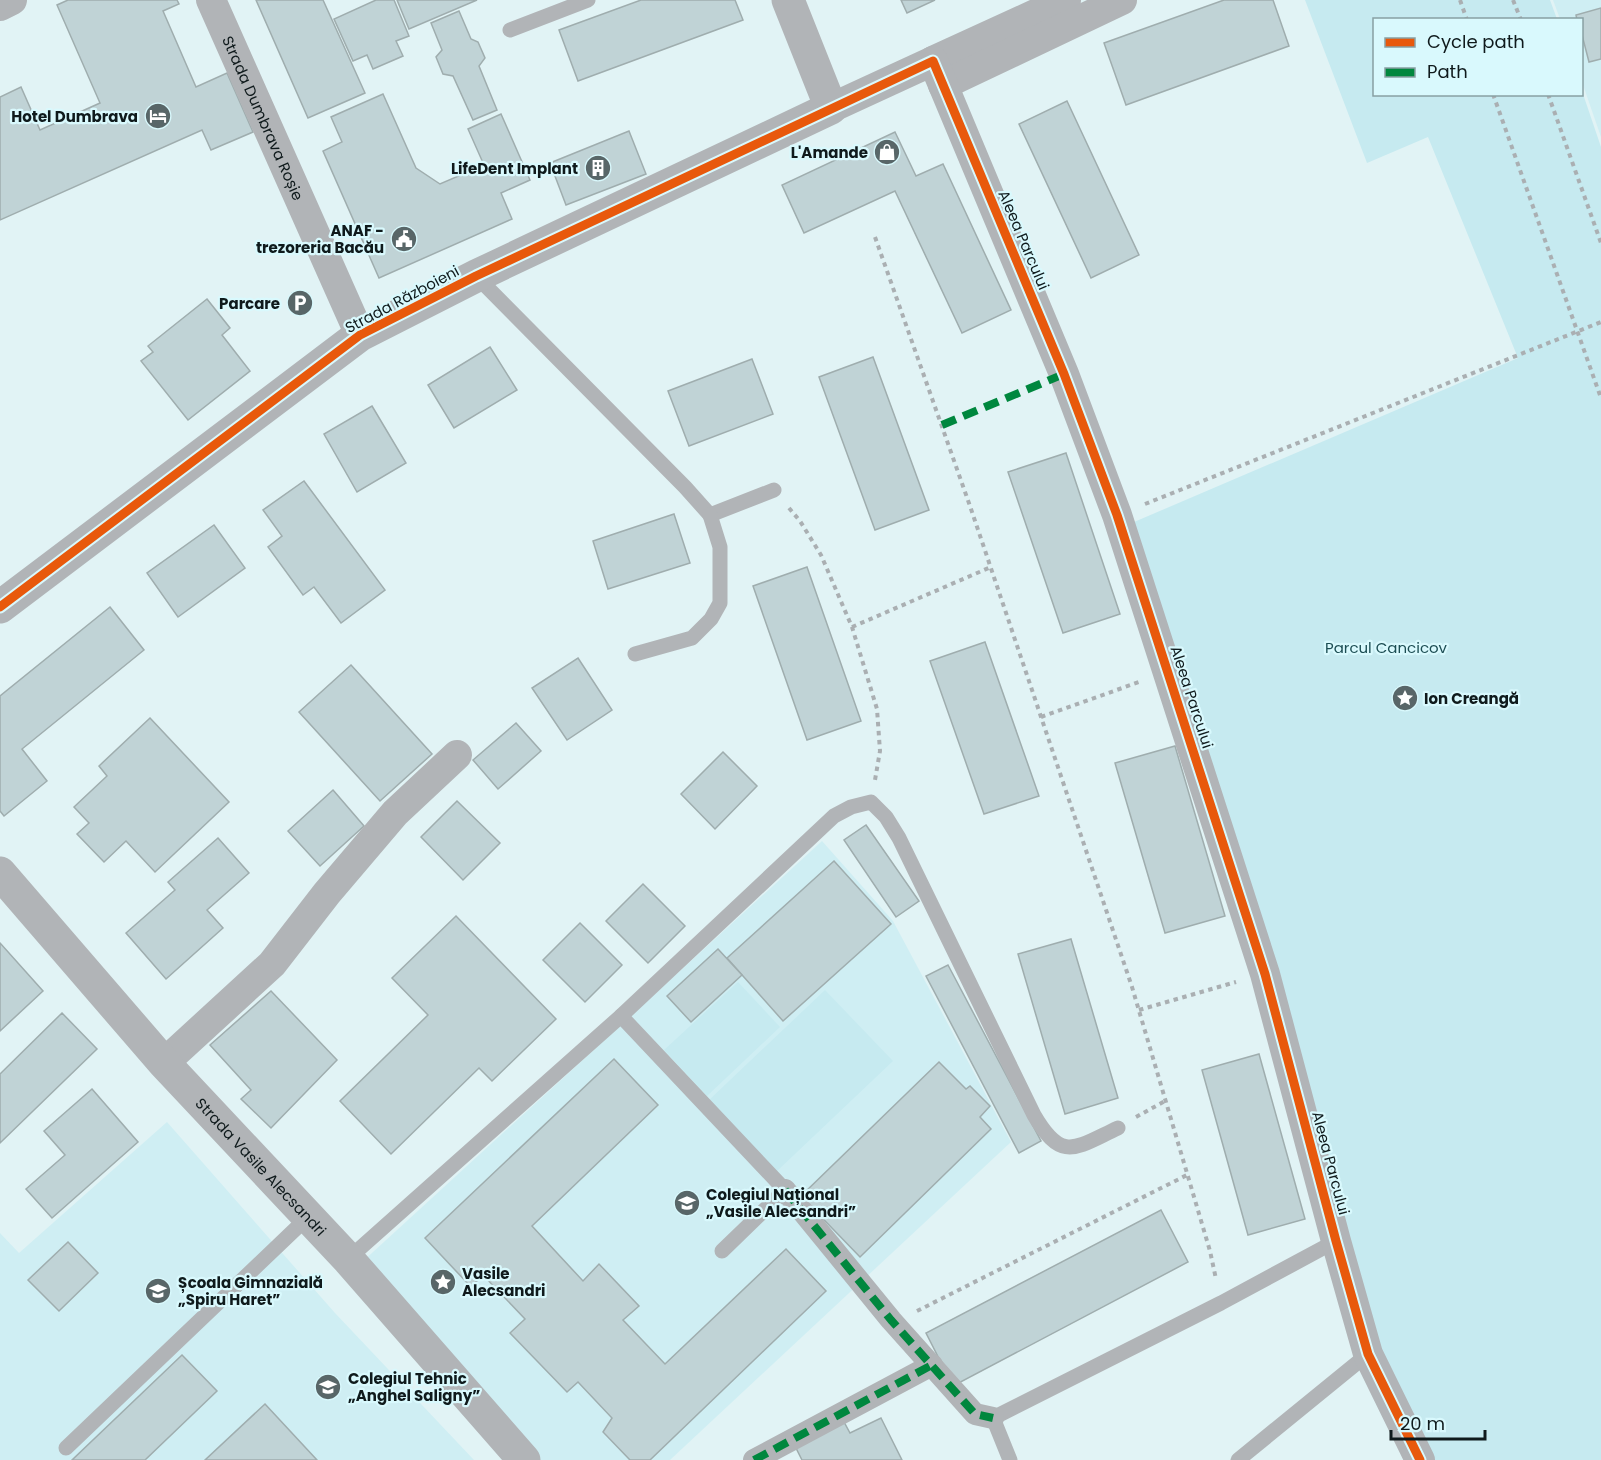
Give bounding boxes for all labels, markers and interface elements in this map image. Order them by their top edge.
legend [1373,18,1583,96]
text: Cycle path [1427,29,1525,54]
street label: Strada Dumbrava Roșie [218,32,309,203]
text: Path [1427,59,1468,84]
hotel icon: Hotel Dumbrava [143,101,173,131]
place label: Hotel Dumbrava [11,106,138,127]
shop icon: L'Amande [872,137,902,167]
place label: L'Amande [791,142,868,163]
building icon: LifeDent Implant [583,153,613,183]
place label: LifeDent Implant [451,158,578,179]
street label: Aleea Parcului [993,187,1055,293]
place label: ANAF - trezoreria Bacău [256,220,384,258]
public building icon: ANAF - trezoreria Bacău [389,224,419,254]
street label: Strada Războieni [341,260,463,338]
parking icon: Parcare [285,288,315,318]
place label: Parcare [219,293,280,314]
park label: Parcul Cancicov [1325,637,1448,658]
street label: Aleea Parcului [1166,643,1218,751]
place icon: Ion Creangă [1390,683,1420,713]
place label: Ion Creangă [1424,688,1519,709]
street label: Strada Vasile Alecsandri [191,1093,331,1240]
street label: Aleea Parcului [1307,1109,1355,1217]
place label: Colegiul Național „Vasile Alecsandri” [706,1184,856,1222]
school or university icon: Colegiul Național „Vasile Alecsandri” [672,1188,702,1218]
place label: Vasile Alecsandri [462,1263,546,1301]
place icon: Vasile Alecsandri [428,1267,458,1297]
place label: Școala Gimnazială „Spiru Haret” [178,1272,323,1310]
school or university icon: Școala Gimnazială „Spiru Haret” [143,1276,173,1306]
place label: Colegiul Tehnic „Anghel Saligny” [348,1368,480,1406]
school or university icon: Colegiul Tehnic „Anghel Saligny” [313,1372,343,1402]
scale bar [1391,1403,1486,1441]
text: 20 m [1400,1411,1445,1436]

